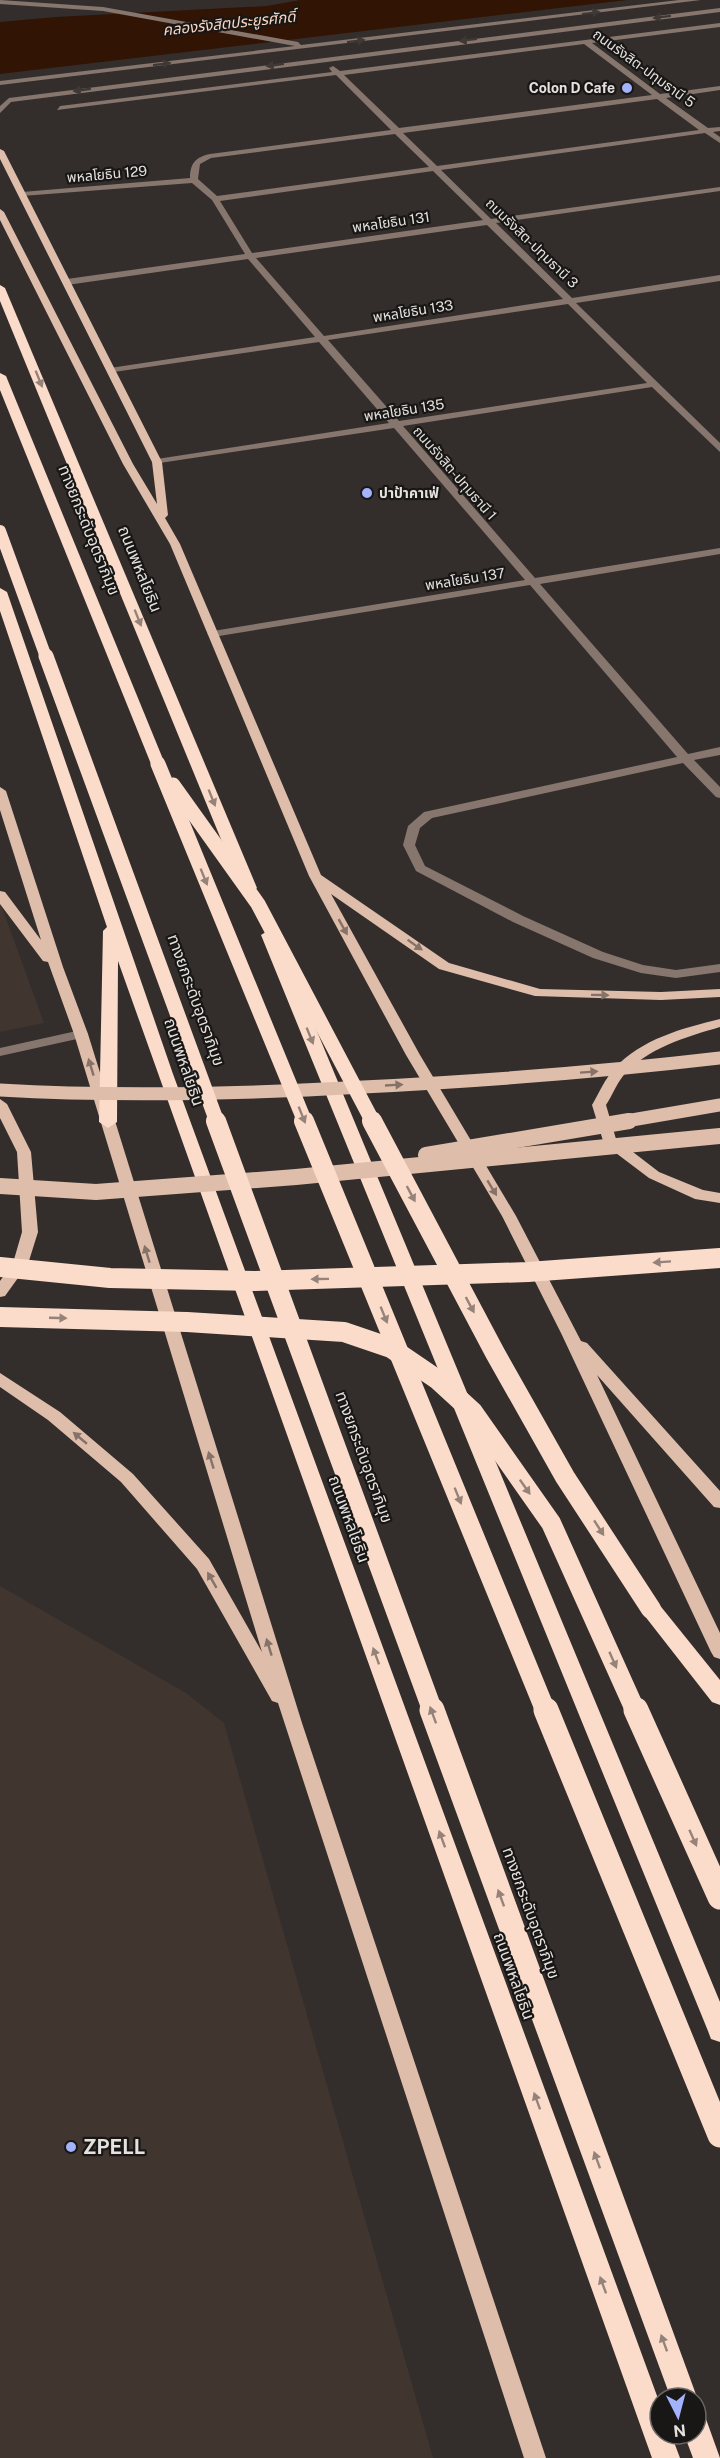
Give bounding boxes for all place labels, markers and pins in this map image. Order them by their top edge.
place label: Colon D Cafe [529,80,615,96]
marker: Colon D Cafe [620,81,634,95]
place label: ปาป้าคาเฟ่ [379,485,439,501]
marker: ปาป้าคาเฟ่ [360,486,374,500]
place label: ZPELL [83,2135,145,2159]
marker: ZPELL [64,2140,78,2154]

